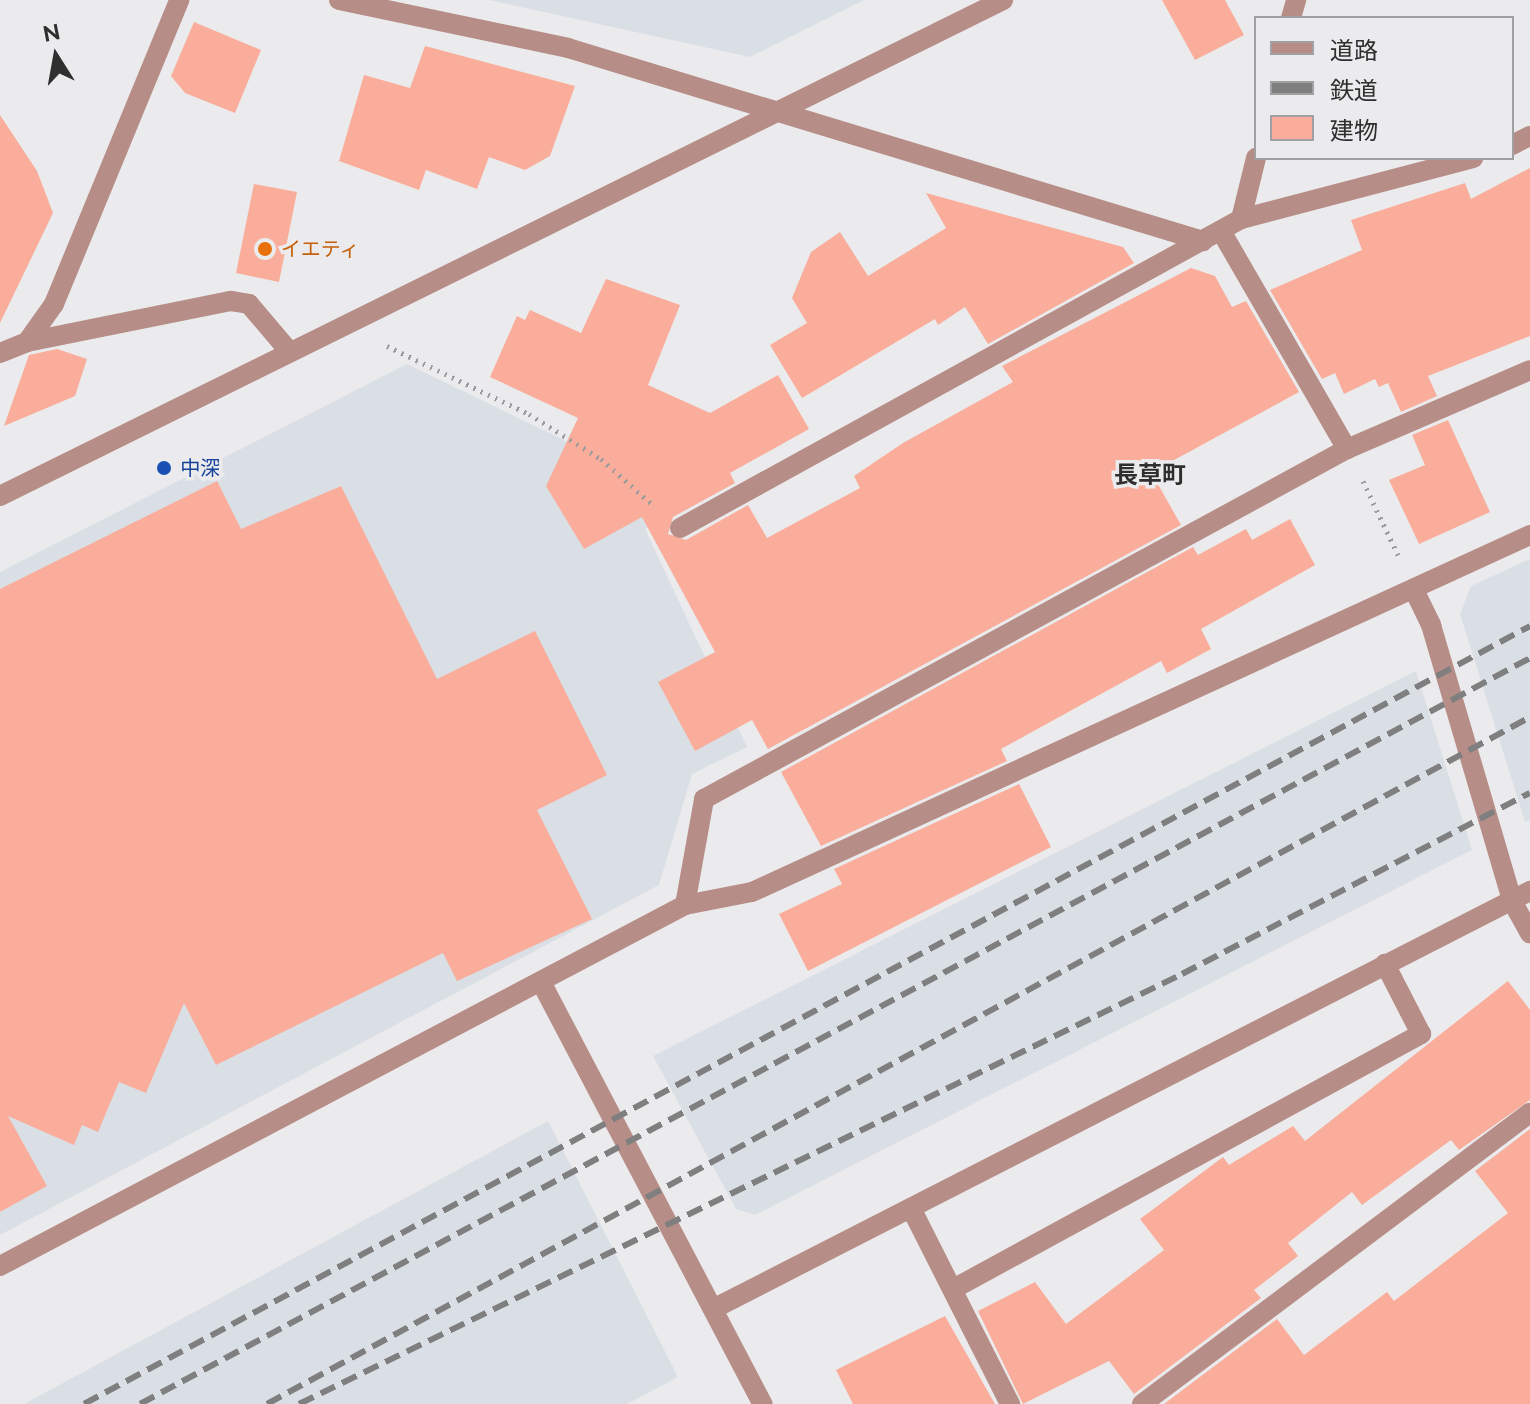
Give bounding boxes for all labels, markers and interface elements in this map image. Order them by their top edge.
north arrow [16,16,96,96]
legend [1254,16,1514,160]
text: N [41,18,62,47]
text: 道路 [1330,36,1378,65]
text: 鉄道 [1330,76,1378,105]
text: 建物 [1330,116,1378,145]
place label: イエティ [281,237,361,261]
marker: イエティ [256,240,274,258]
place label: 中深 [180,456,220,480]
marker: 中深 [155,459,173,477]
district label: 長草町 [1114,461,1186,489]

